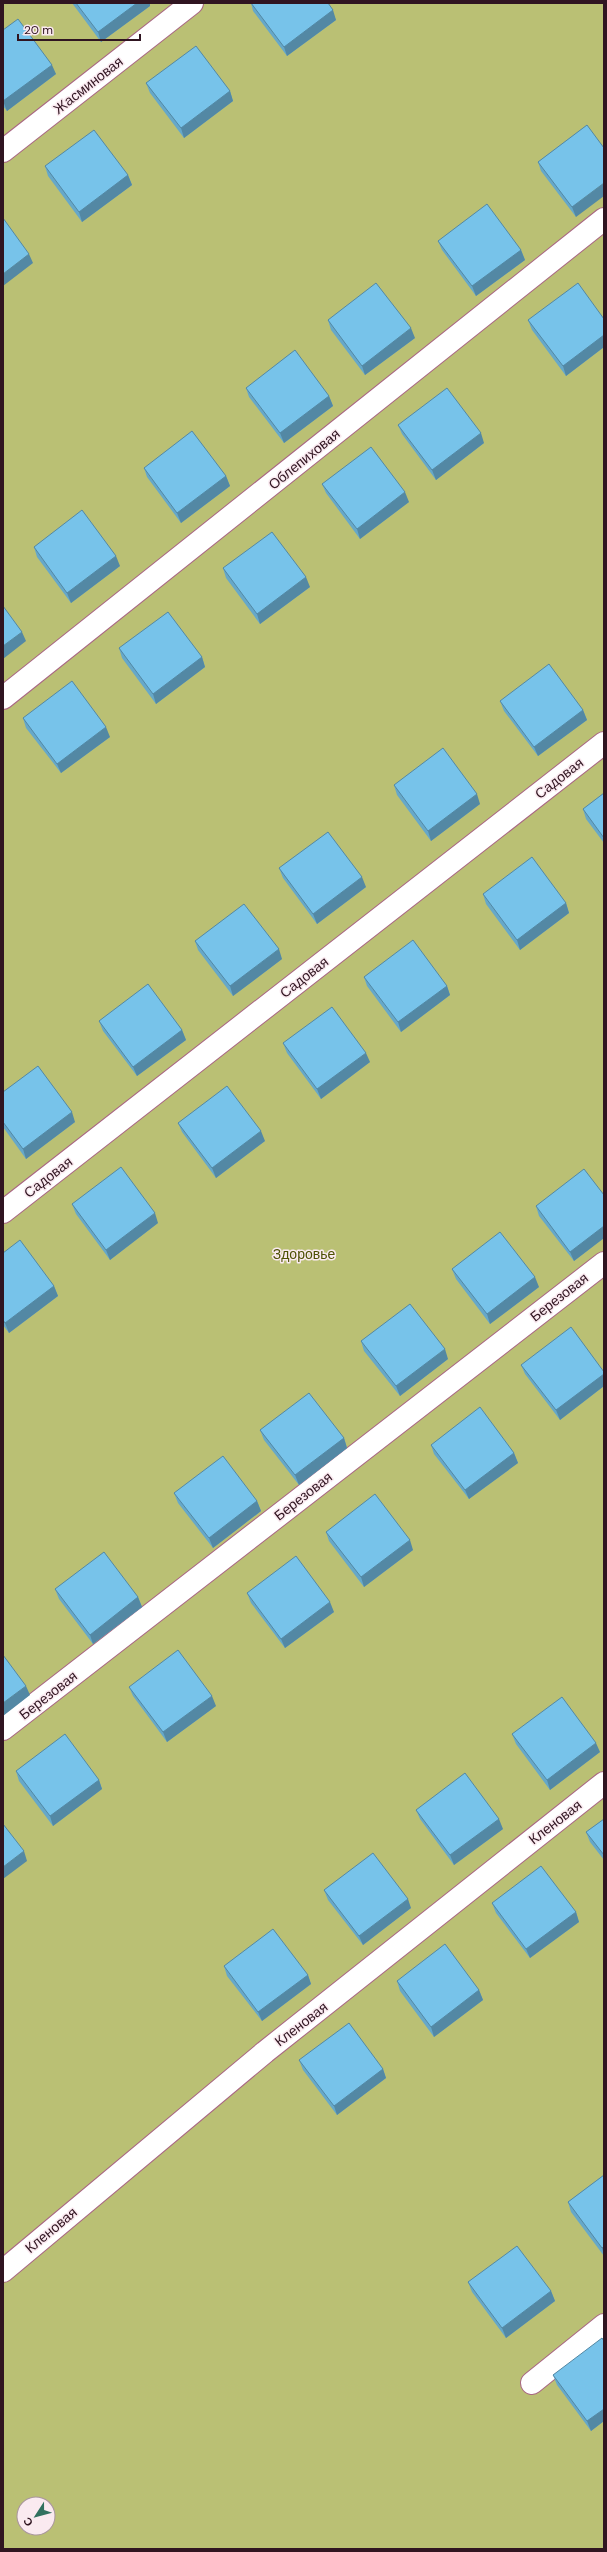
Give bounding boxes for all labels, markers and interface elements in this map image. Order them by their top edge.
scale bar [18,16,140,42]
text: 20 m [24,22,53,38]
street label: Жасминовая [50,52,126,118]
street label: Облепиховая [265,425,343,493]
street label: Садовая [531,753,587,803]
street label: Садовая [276,952,332,1002]
street label: Садовая [20,1152,76,1202]
park label: Здоровье [273,1245,335,1263]
street label: Березовая [526,1269,592,1325]
street label: Березовая [270,1468,336,1524]
street label: Березовая [15,1667,81,1723]
street label: Кленовая [525,1796,585,1848]
street label: Кленовая [271,1998,331,2050]
street label: Кленовая [21,2203,81,2257]
north arrow [16,2496,56,2536]
text: С [20,2515,36,2529]

